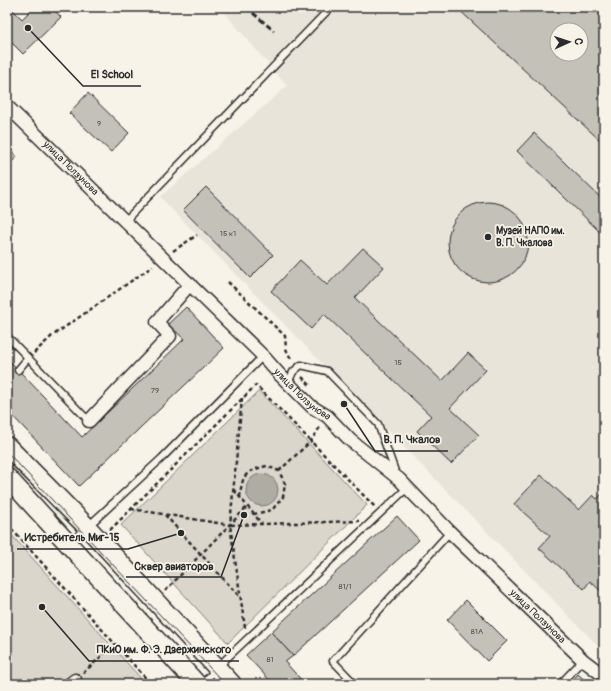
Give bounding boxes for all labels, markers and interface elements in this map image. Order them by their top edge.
north arrow [549,22,589,62]
text: С [572,38,585,45]
callout: El School [83,63,141,86]
text: El School [91,68,134,81]
house number: 9 [97,119,101,128]
street label: улица Ползунова [40,138,101,198]
place label: Музей НАПО им. В. П. Чкалова [496,225,565,249]
house number: 15 к1 [220,229,236,238]
marker: Музей НАПО им. В. П. Чкалова [483,232,493,242]
house number: 15 [394,358,402,367]
street label: улица Ползунова [270,365,334,423]
house number: 79 [151,386,159,395]
callout: В. П. Чкалов [375,428,448,451]
text: В. П. Чкалов [384,433,441,446]
callout: Истребитель Миг-15 [17,526,128,549]
text: Истребитель Миг-15 [25,531,120,544]
callout: Сквер авиаторов [126,554,221,577]
text: Сквер авиаторов [134,560,214,573]
house number: 81/1 [338,582,352,591]
street label: улица Ползунова [506,586,568,646]
house number: 81А [471,627,483,636]
callout: ПКиО им. Ф. Э. Дзержинского [89,638,239,661]
text: ПКиО им. Ф. Э. Дзержинского [97,643,231,656]
house number: 81 [266,655,274,664]

